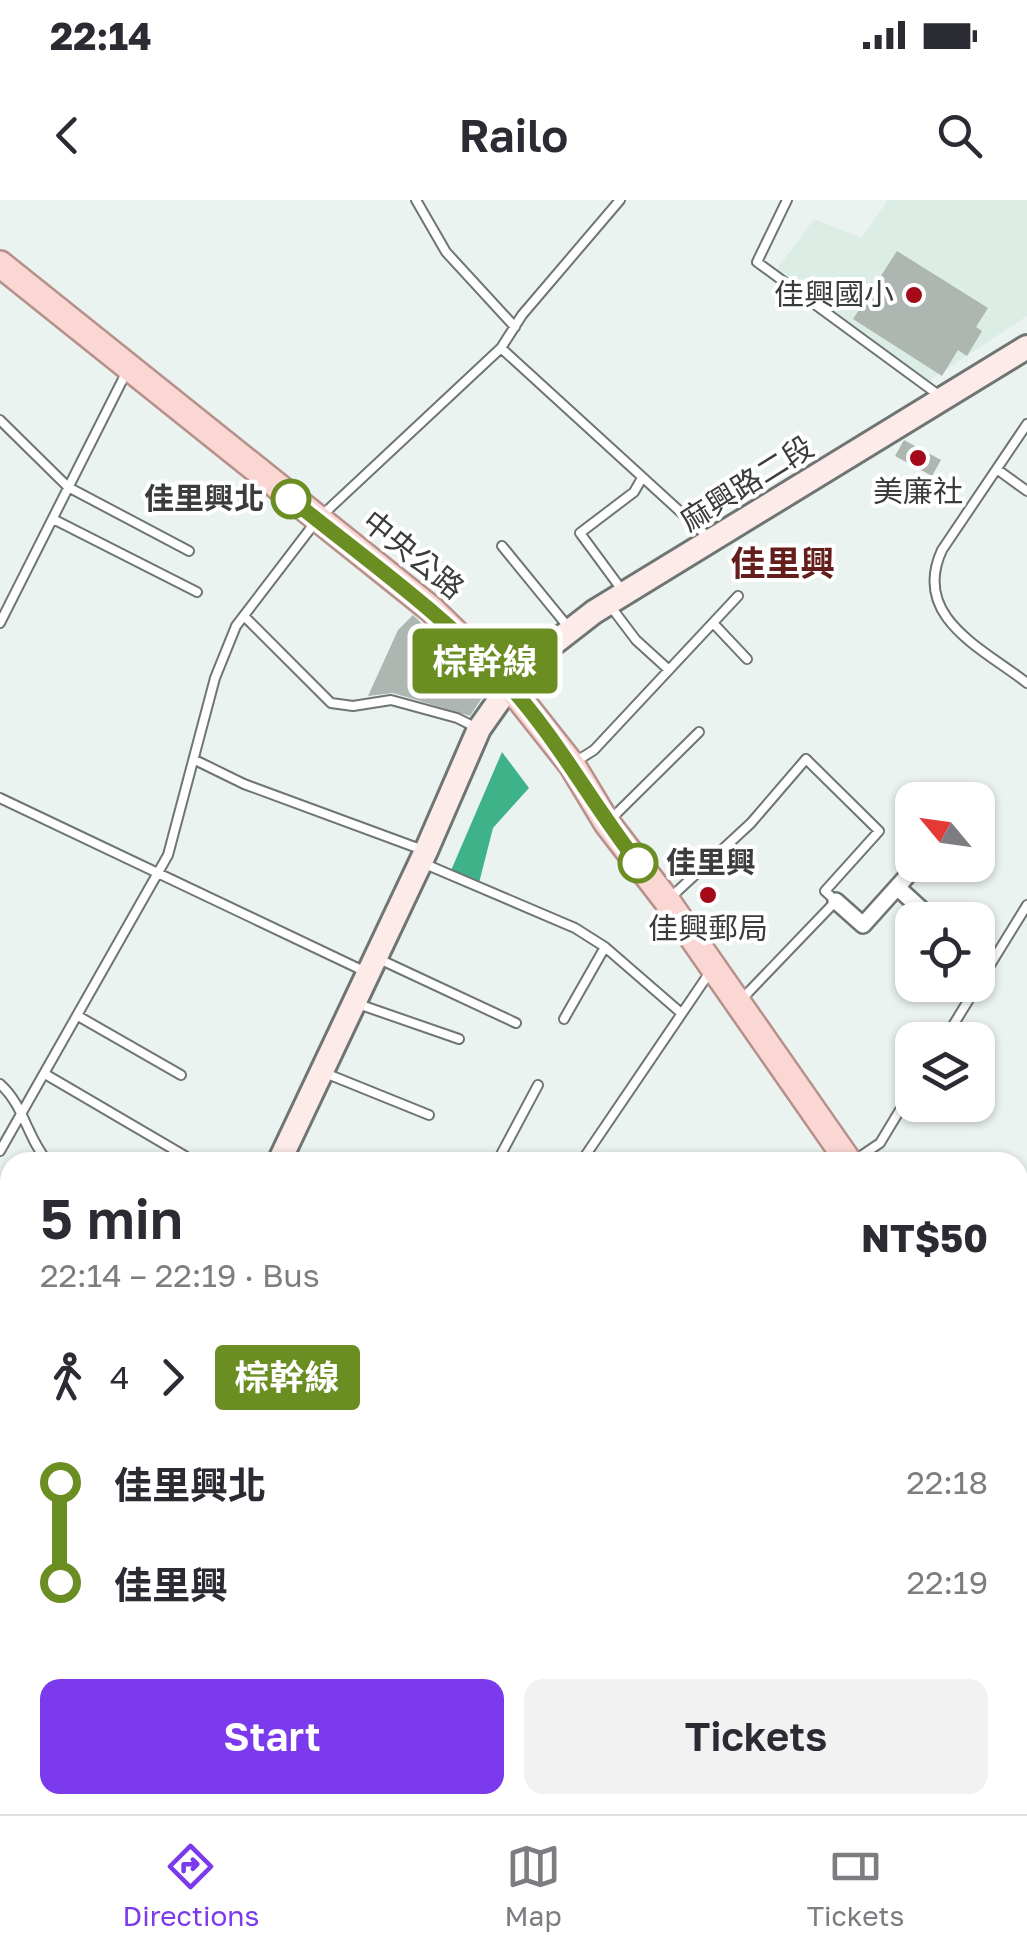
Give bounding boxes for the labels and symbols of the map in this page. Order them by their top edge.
place label: 佳興國小 [774,276,894,312]
marker: 佳興國小 [903,284,925,306]
street label: 麻興路二段 [673,428,820,538]
marker: 美廉社 [907,447,929,469]
place label: 美廉社 [873,473,963,509]
place label: 佳里興北 [144,480,264,516]
marker: 佳里興北 [272,480,310,518]
street label: 中央公路 [356,502,472,606]
district label: 佳里興 [730,542,836,584]
line badge: 棕幹線 [428,628,542,694]
north arrow [895,782,995,882]
marker: 佳里興 [619,844,657,882]
place label: 佳里興 [666,844,756,880]
marker: 佳興郵局 [697,884,719,906]
place label: 佳興郵局 [648,910,768,946]

